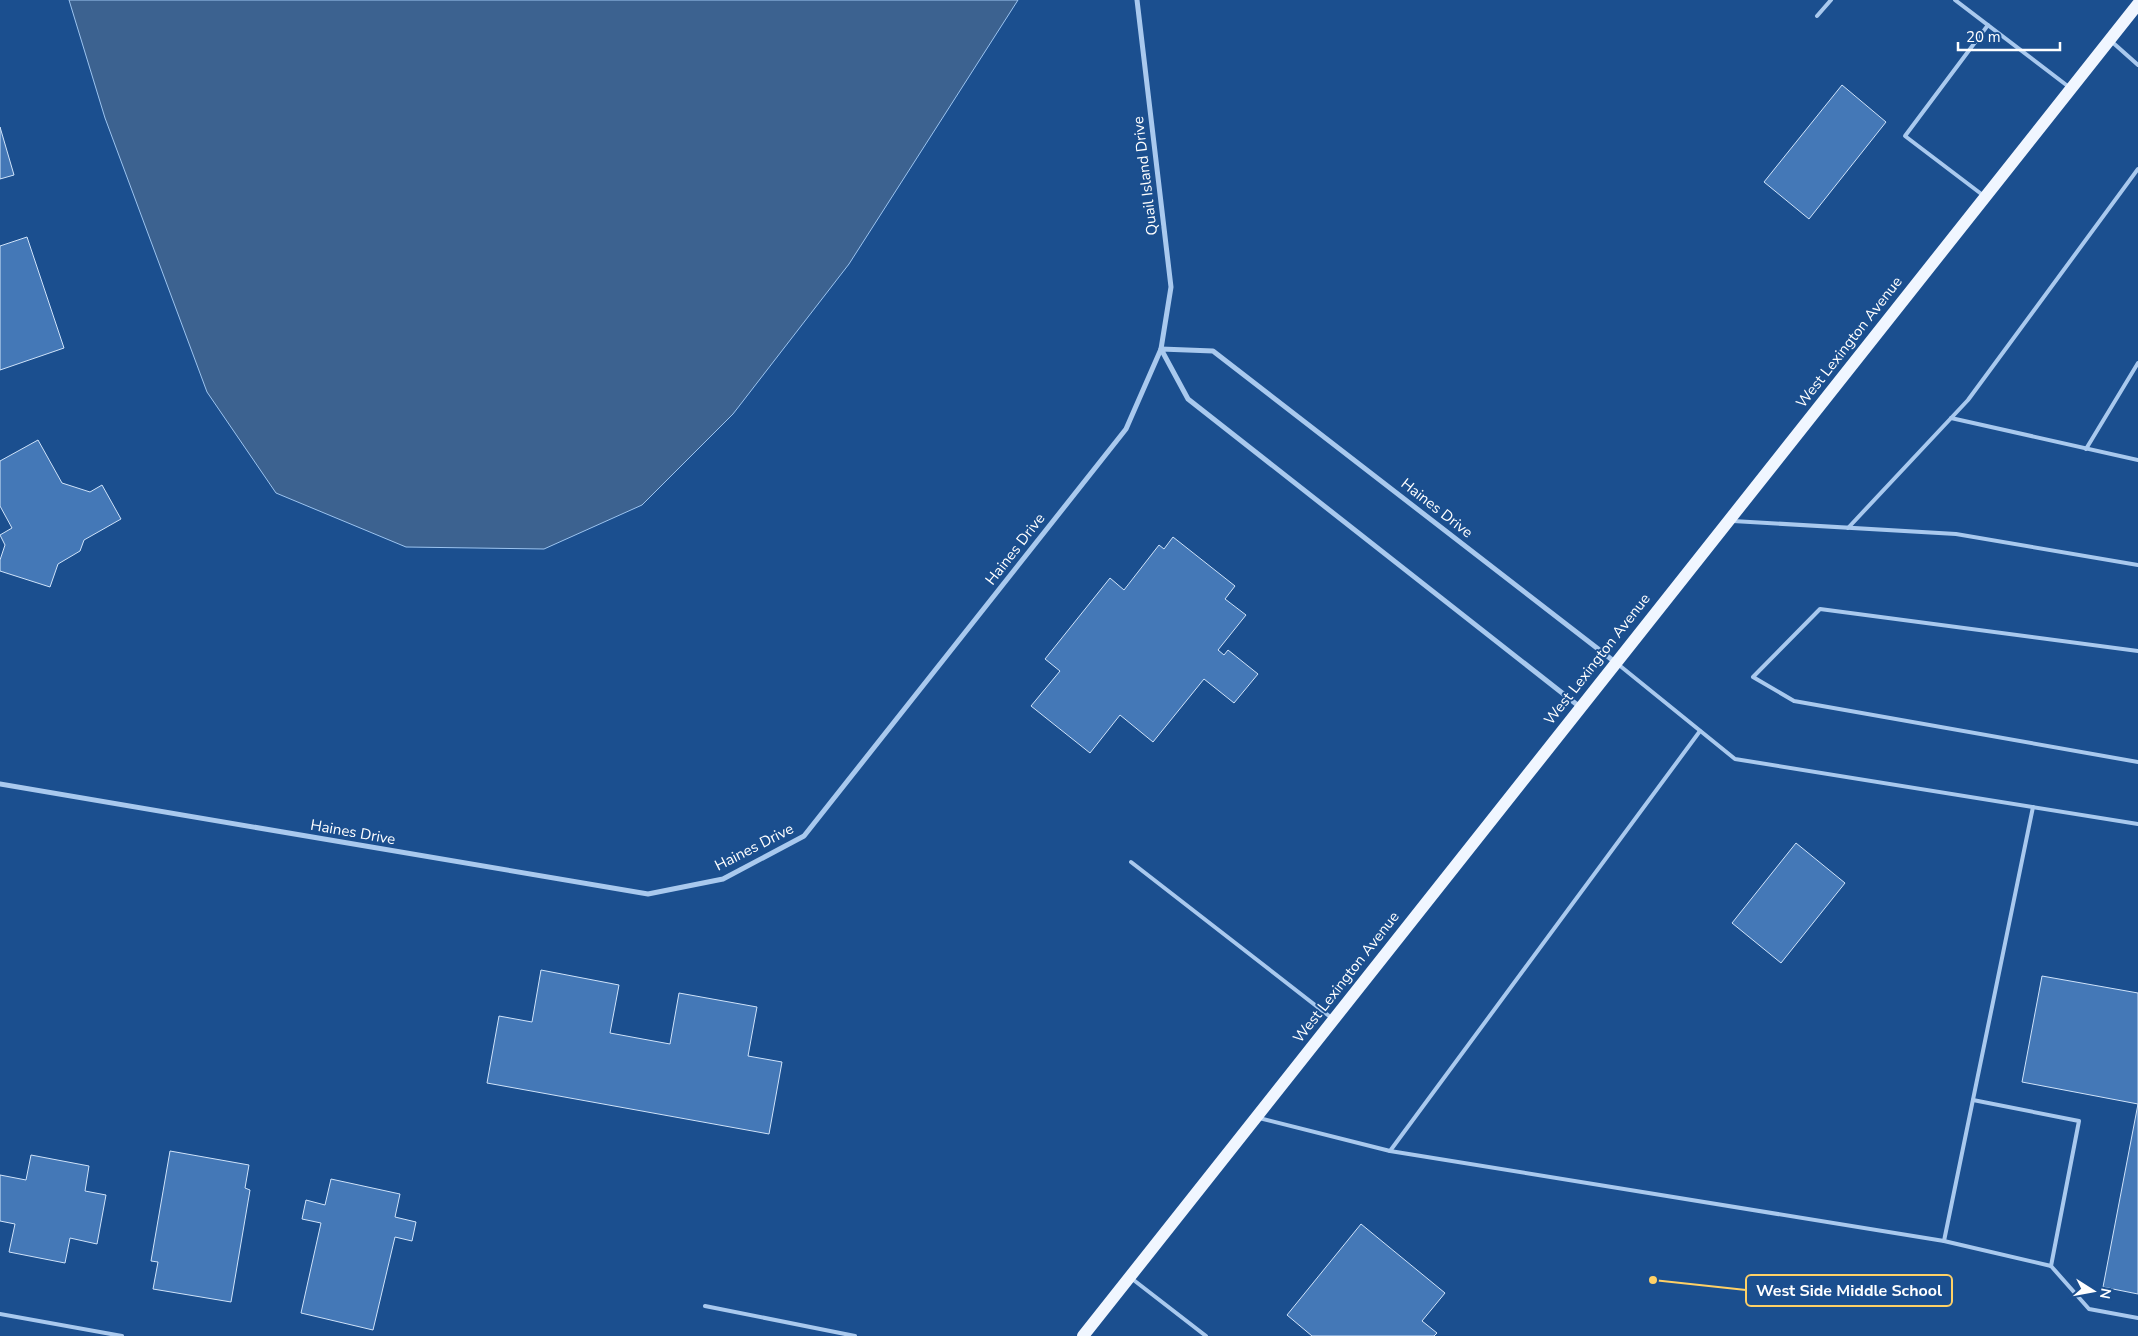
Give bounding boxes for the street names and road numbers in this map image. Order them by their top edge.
street label: Quail Island Drive [1128,115,1162,237]
street label: West Lexington Avenue [1791,272,1907,412]
street label: Haines Drive [1397,474,1477,542]
street label: Haines Drive [981,509,1049,589]
street label: West Lexington Avenue [1539,589,1655,729]
street label: Haines Drive [309,815,397,849]
street label: Haines Drive [711,819,797,875]
street label: West Lexington Avenue [1288,907,1404,1047]

